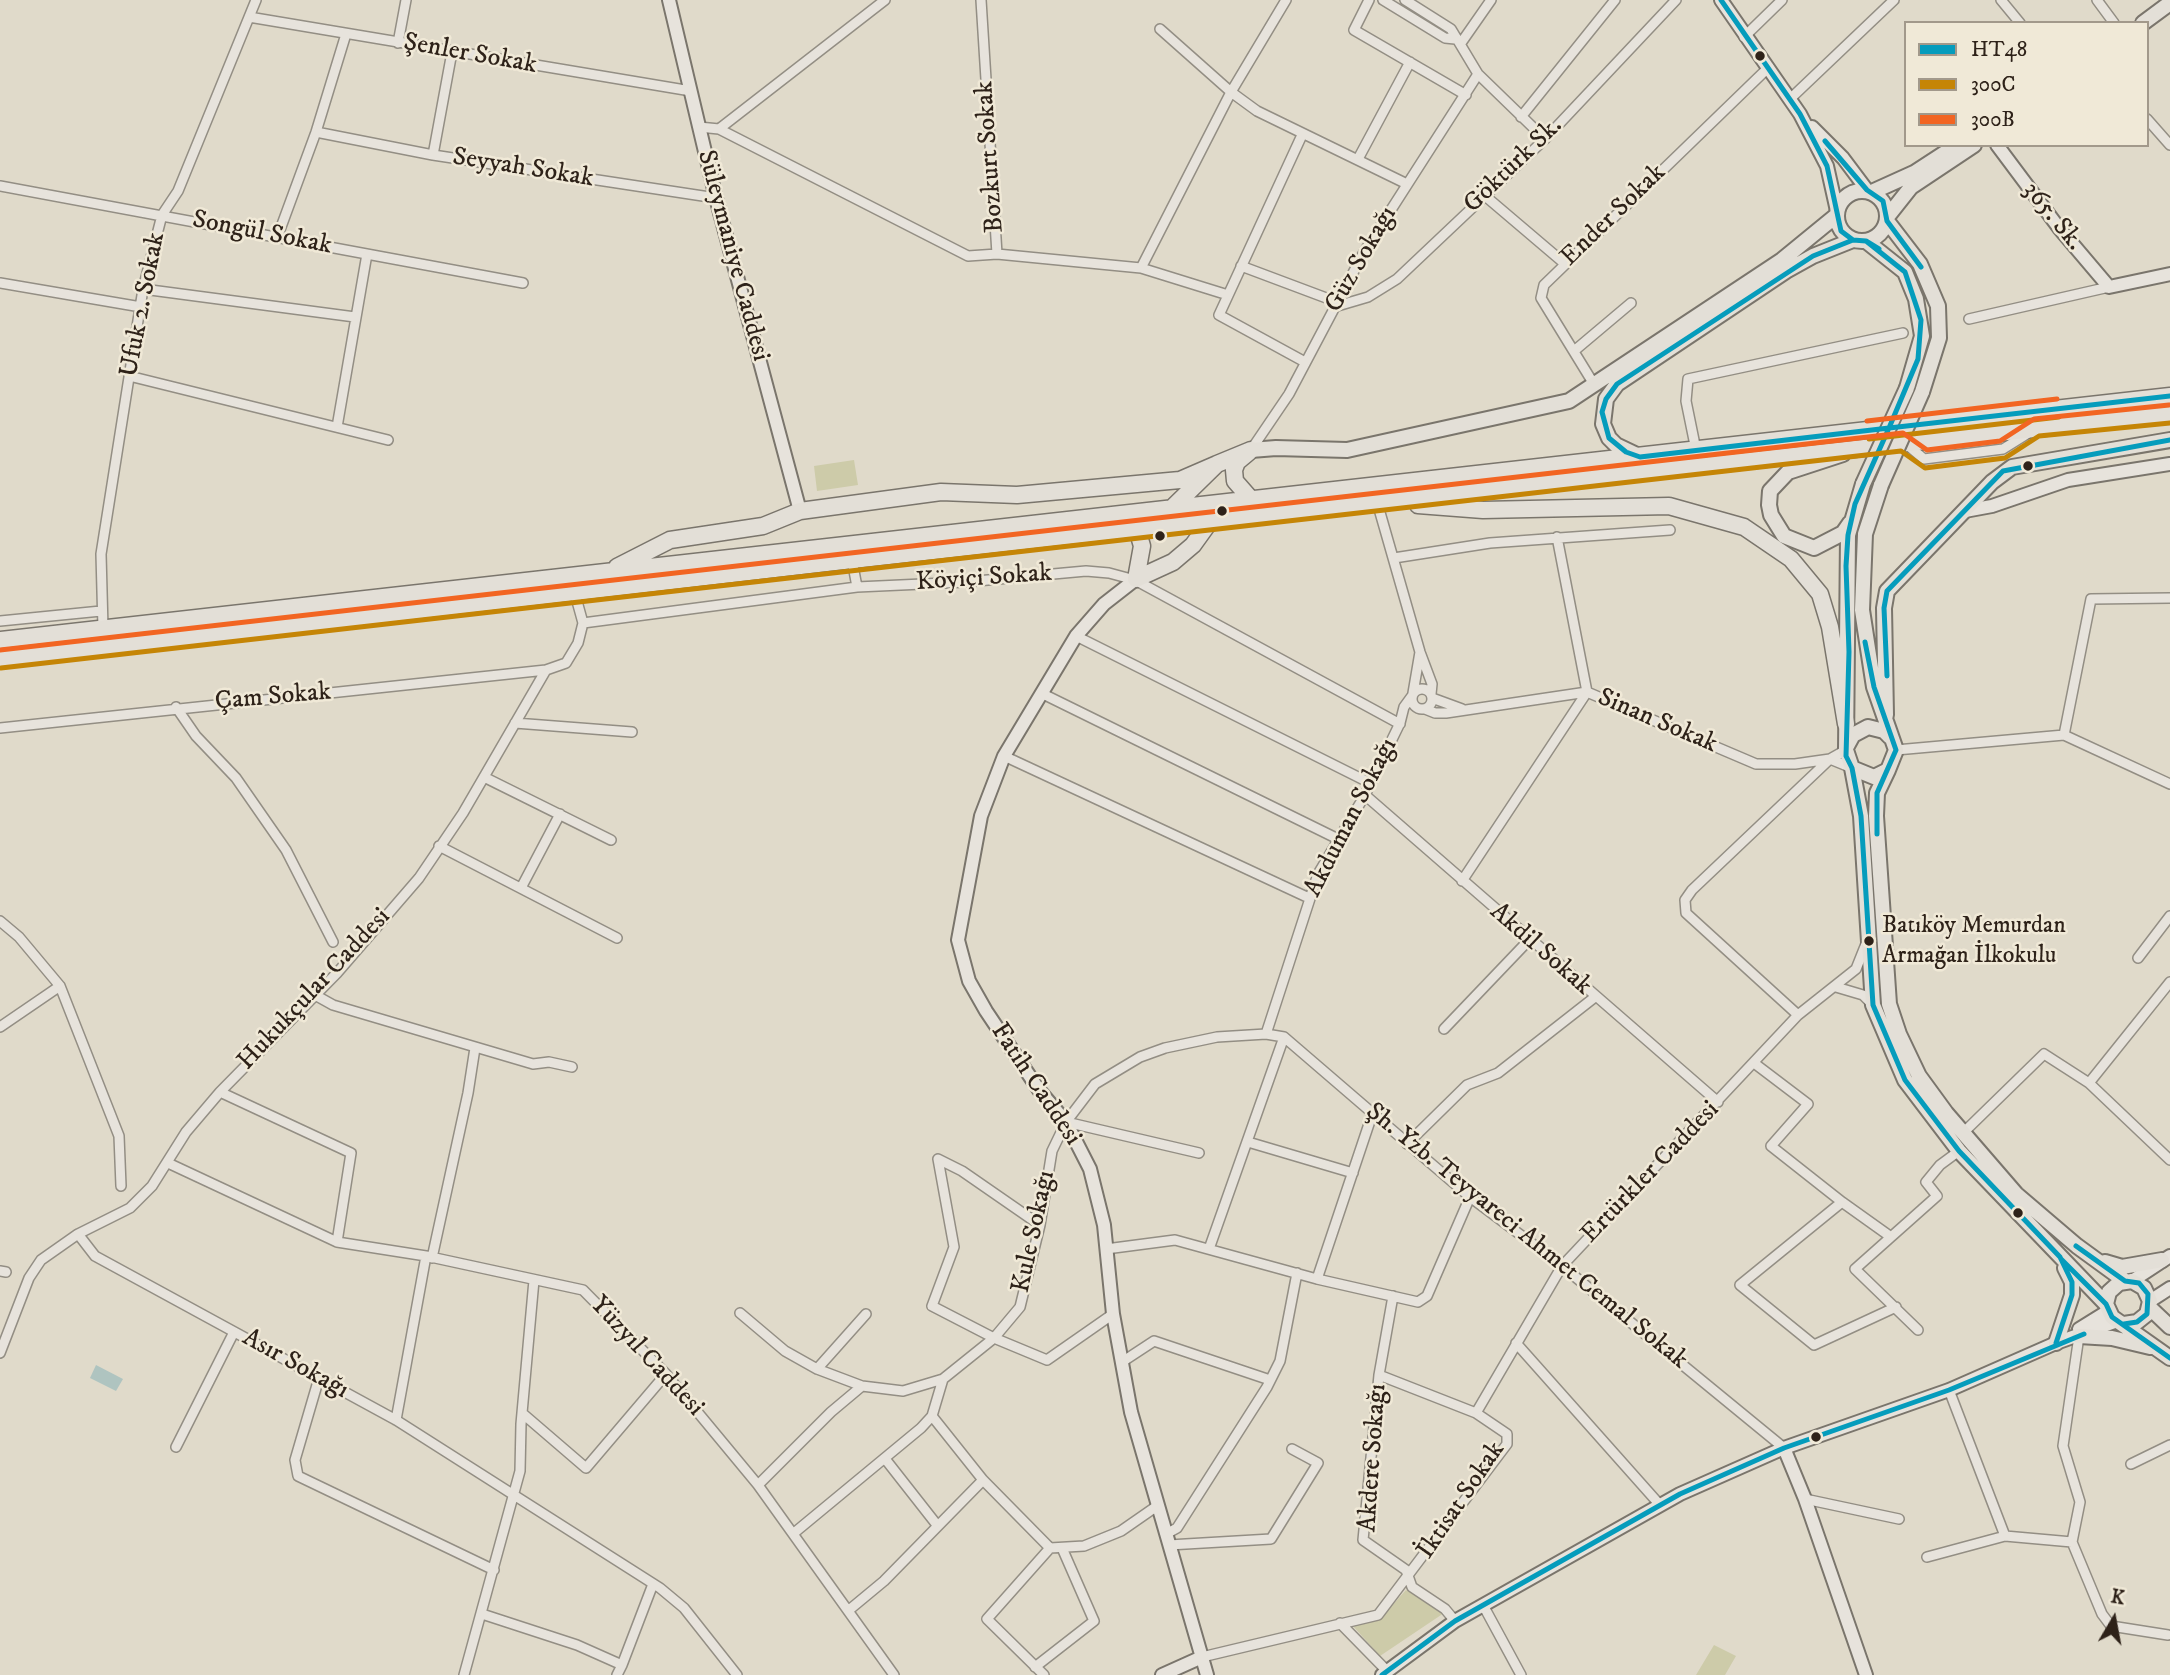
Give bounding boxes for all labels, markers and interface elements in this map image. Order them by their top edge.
legend [1904,21,2149,147]
street label: Şenler Sokak [401,28,539,82]
text: HT48 [1971,37,2027,63]
unlabelled marker [1753,49,1767,63]
text: 300C [1971,72,2015,98]
street label: Bozkurt Sokak [970,80,1012,234]
text: 300B [1971,107,2015,133]
street label: Göktürk Sk. [1458,111,1570,221]
street label: Seyyah Sokak [450,142,596,196]
street label: Süleymaniye Caddesi [689,147,775,365]
street label: Ender Sokak [1555,158,1673,274]
street label: 365. Sk. [2015,176,2089,258]
street label: Güz Sokağı [1319,202,1405,318]
street label: Songül Sokak [190,205,334,263]
street label: Ufuk 2. Sokak [115,230,173,380]
unlabelled marker [2021,459,2035,473]
unlabelled marker [1215,504,1229,518]
unlabelled marker [1153,529,1167,543]
street label: Köyiçi Sokak [915,559,1053,599]
street label: Çam Sokak [214,677,332,719]
street label: Sinan Sokak [1592,683,1722,761]
street label: Akduman Sokağı [1299,733,1405,903]
street label: Akdil Sokak [1482,897,1598,1003]
street label: Hukukçular Caddesi [232,902,398,1078]
place label: Batıköy Memurdan Armağan İlkokulu [1882,913,2066,969]
marker: Batıköy Memurdan Armağan İlkokulu [1862,934,1876,948]
street label: Fatih Caddesi [983,1018,1087,1152]
street label: Ertürkler Caddesi [1575,1095,1727,1251]
street label: Şh. Yzb. Teyyareci Ahmet Cemal Sokak [1358,1097,1694,1377]
street label: Kule Sokağı [1007,1168,1063,1296]
unlabelled marker [2011,1206,2025,1220]
street label: Yüzyıl Caddesi [582,1290,710,1424]
street label: Asır Sokağı [236,1323,354,1407]
street label: Akdere Sokağı [1353,1383,1395,1533]
unlabelled marker [1809,1430,1823,1444]
street label: İktisat Sokak [1411,1436,1513,1566]
north arrow [2079,1584,2149,1654]
text: K [2109,1585,2126,1610]

